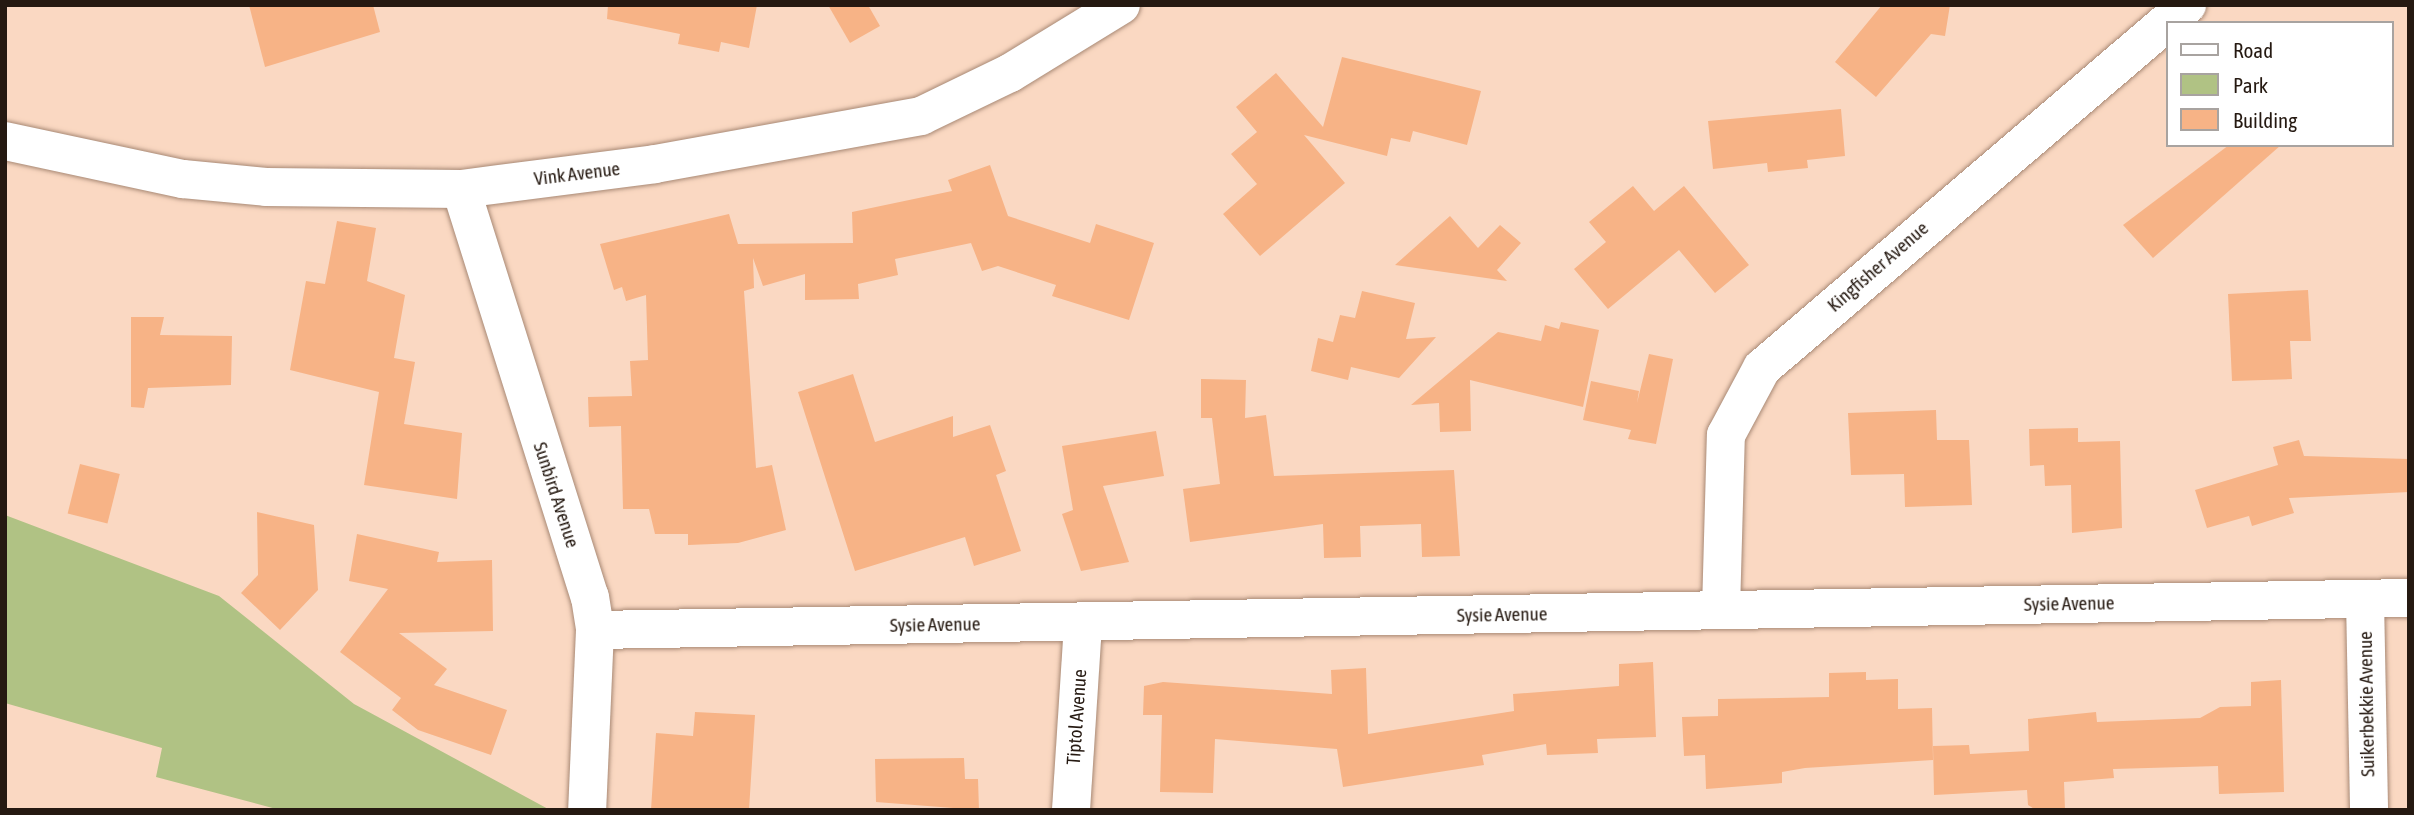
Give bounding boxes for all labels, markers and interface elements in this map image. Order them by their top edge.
legend [2166,21,2393,147]
text: Road [2233,38,2273,62]
text: Park [2233,73,2268,97]
text: Building [2233,108,2297,132]
street label: Vink Avenue [533,157,621,191]
street label: Kingfisher Avenue [1823,217,1933,317]
street label: Sunbird Avenue [528,439,584,551]
street label: Sysie Avenue [2024,592,2114,616]
street label: Sysie Avenue [1457,603,1547,627]
street label: Sysie Avenue [890,613,980,637]
street label: Suikerbekkie Avenue [2354,631,2380,777]
street label: Tiptol Avenue [1062,668,1092,766]

